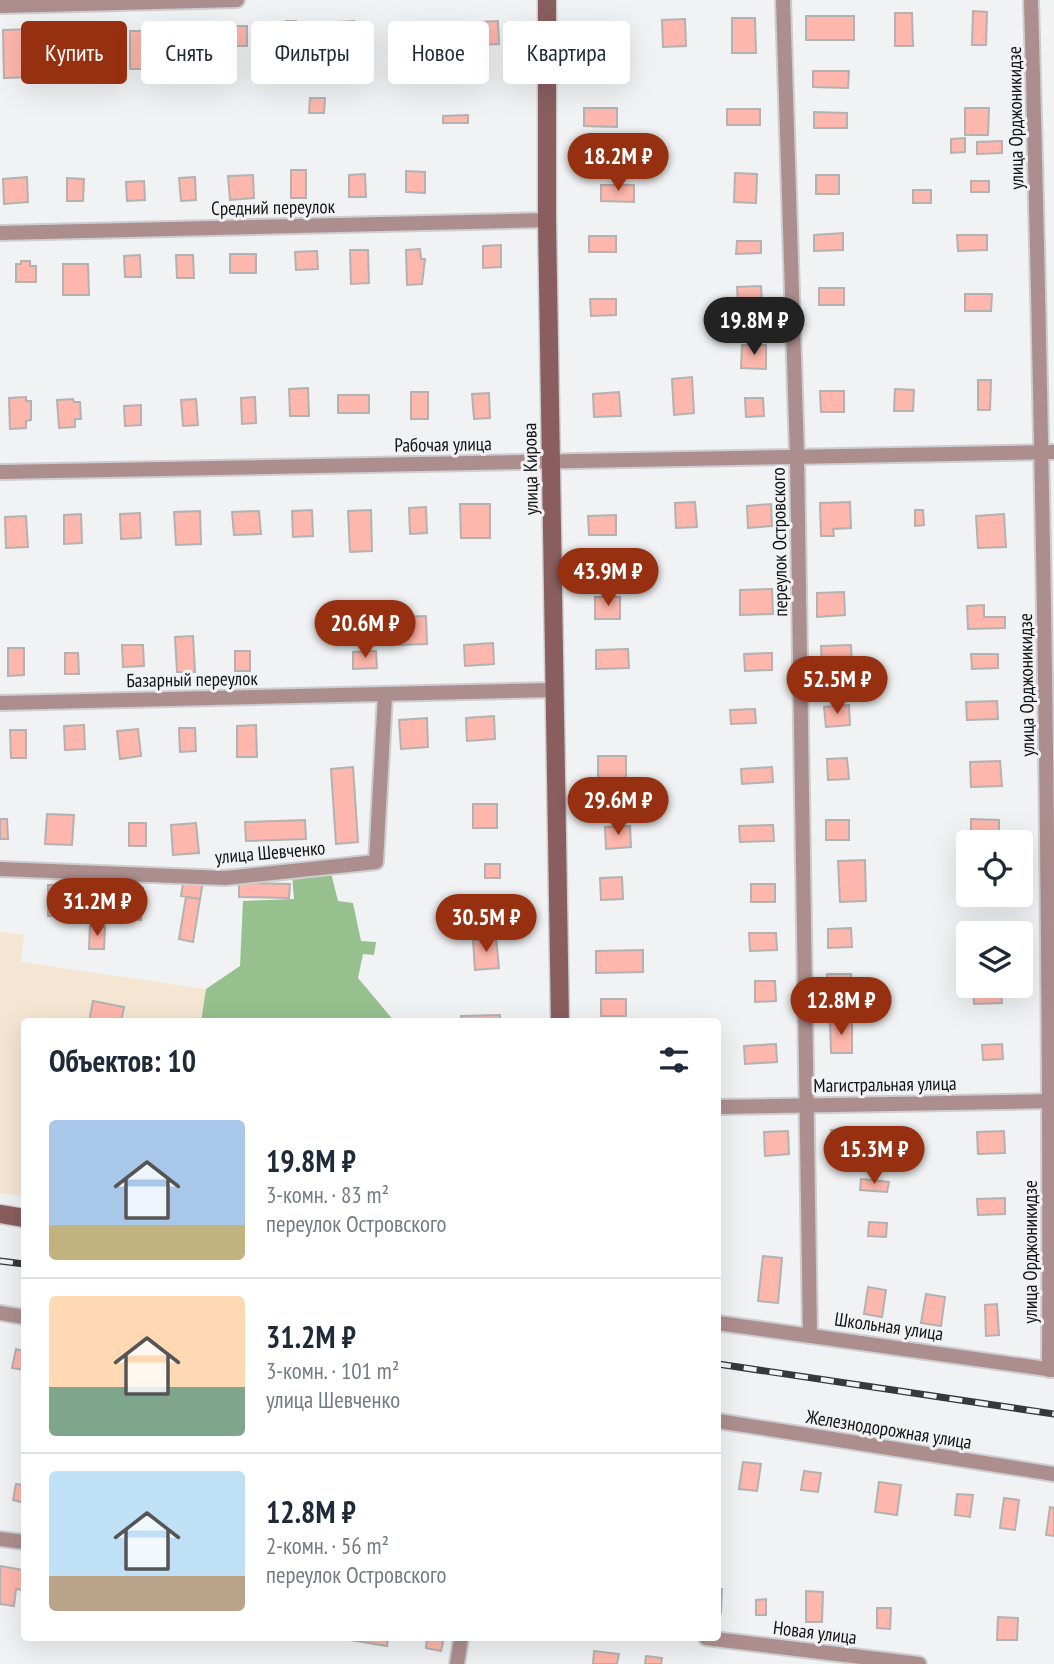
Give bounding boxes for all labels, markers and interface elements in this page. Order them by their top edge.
chip: Купить [21,21,127,84]
chip: Снять [141,21,237,84]
chip: Фильтры [251,21,374,84]
chip: Новое [388,21,489,84]
chip: Квартира [503,21,630,84]
street label: улица Орджоникидзе [1002,46,1028,190]
pin: 18.2M ₽ [553,134,683,193]
text: 18.2M ₽ [584,141,652,170]
street label: Средний переулок [211,194,336,220]
pin: 19.8M ₽ [689,298,819,357]
text: 19.8M ₽ [720,305,788,334]
street label: улица Кирова [517,423,543,515]
street label: Рабочая улица [394,431,492,457]
street label: переулок Островского [766,467,792,617]
pin: 43.9M ₽ [543,548,673,608]
text: 43.9M ₽ [574,556,642,585]
pin: 20.6M ₽ [300,600,430,660]
text: 20.6M ₽ [331,608,399,637]
street label: улица Орджоникидзе [1013,613,1039,757]
pin: 52.5M ₽ [772,656,902,716]
text: 52.5M ₽ [803,664,871,693]
street label: Базарный переулок [126,666,259,692]
pin: 29.6M ₽ [553,778,683,837]
text: 29.6M ₽ [584,785,652,814]
map controls [956,830,1033,998]
button: locate [956,830,1033,907]
street label: улица Шевченко [214,835,326,869]
pin: 31.2M ₽ [32,878,162,938]
text: 31.2M ₽ [63,886,131,915]
pin: 30.5M ₽ [421,894,551,954]
text: 30.5M ₽ [452,902,520,931]
button: layers [956,921,1033,998]
pin: 12.8M ₽ [776,978,906,1037]
text: 12.8M ₽ [807,985,875,1014]
text: Объектов: 10 [49,1041,196,1080]
icon: filters [655,1041,693,1079]
street label: Магистральная улица [813,1071,957,1097]
pin: 15.3M ₽ [809,1126,939,1186]
text: 15.3M ₽ [840,1134,908,1163]
text: 19.8M ₽ [266,1141,356,1180]
icon: home [105,1148,189,1232]
text: 3-комн. · 83 m² [266,1180,389,1209]
street label: улица Орджоникидзе [1018,1180,1042,1324]
text: переулок Островского [266,1209,446,1238]
street label: Школьная улица [833,1306,945,1346]
text: 31.2M ₽ [266,1317,356,1356]
icon: home [105,1324,189,1408]
text: 3-комн. · 101 m² [266,1356,399,1385]
text: улица Шевченко [266,1385,400,1414]
street label: Железнодорожная улица [803,1404,974,1454]
text: 12.8M ₽ [266,1492,356,1531]
icon: home [105,1499,189,1583]
text: 2-комн. · 56 m² [266,1531,389,1560]
text: переулок Островского [266,1560,446,1589]
street label: Новая улица [772,1615,858,1649]

